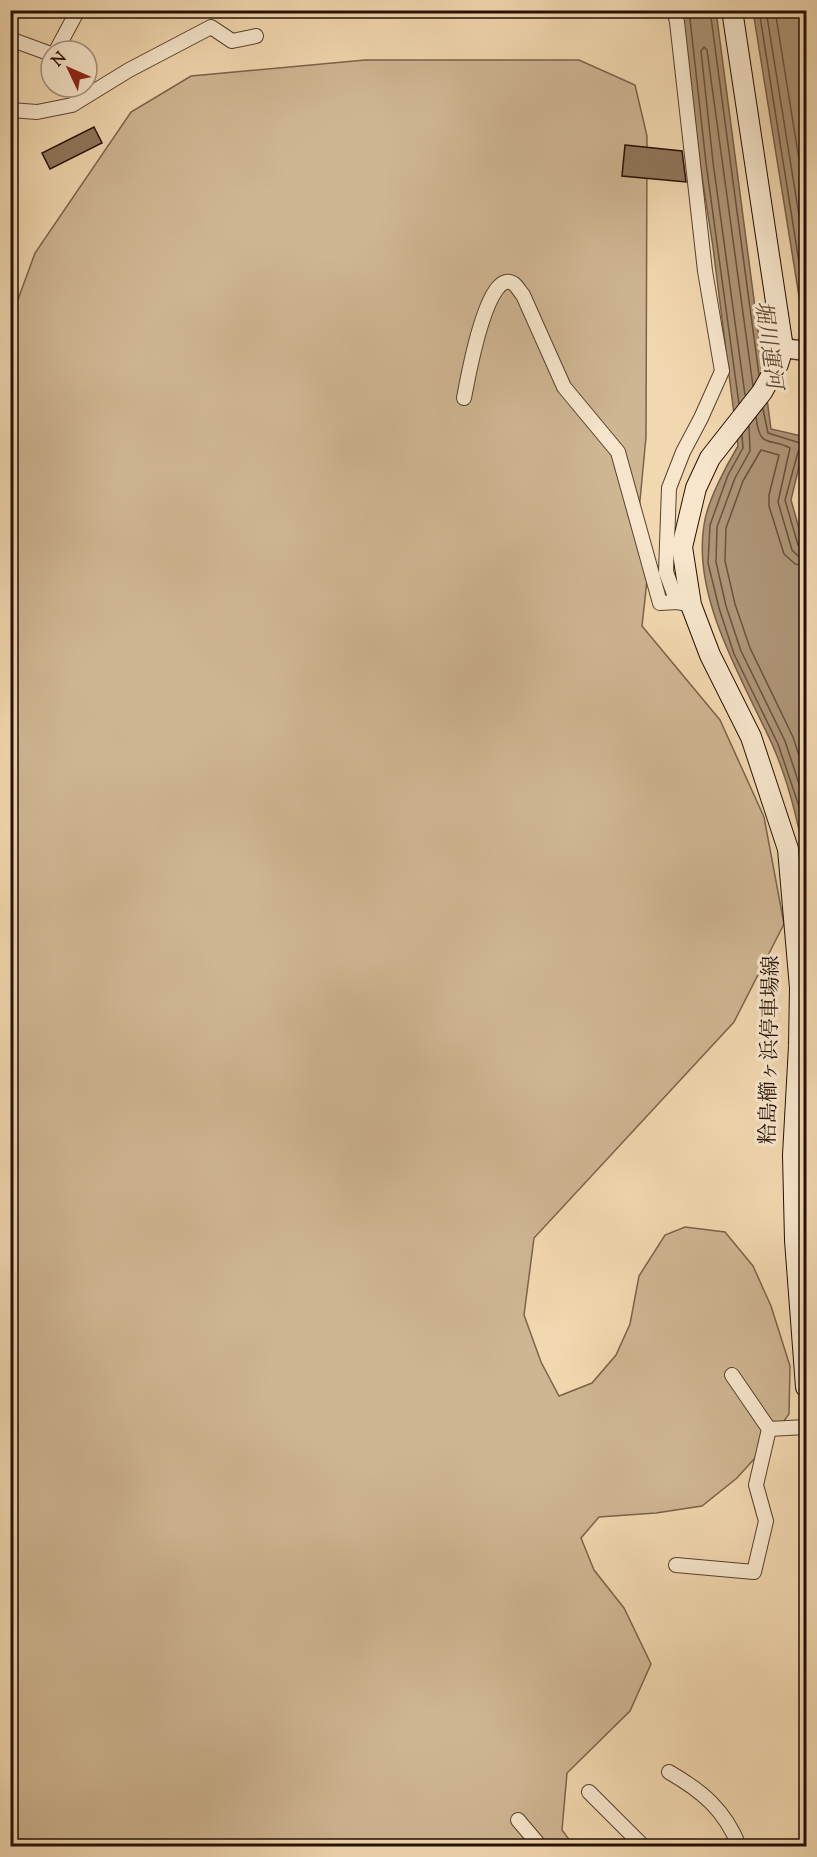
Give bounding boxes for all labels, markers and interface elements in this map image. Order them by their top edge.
north arrow [39,39,99,99]
text: N [47,48,73,73]
water label: 堀川運河 [745,299,790,395]
street label: 粭島櫛ヶ浜停車場線 [754,955,788,1145]

